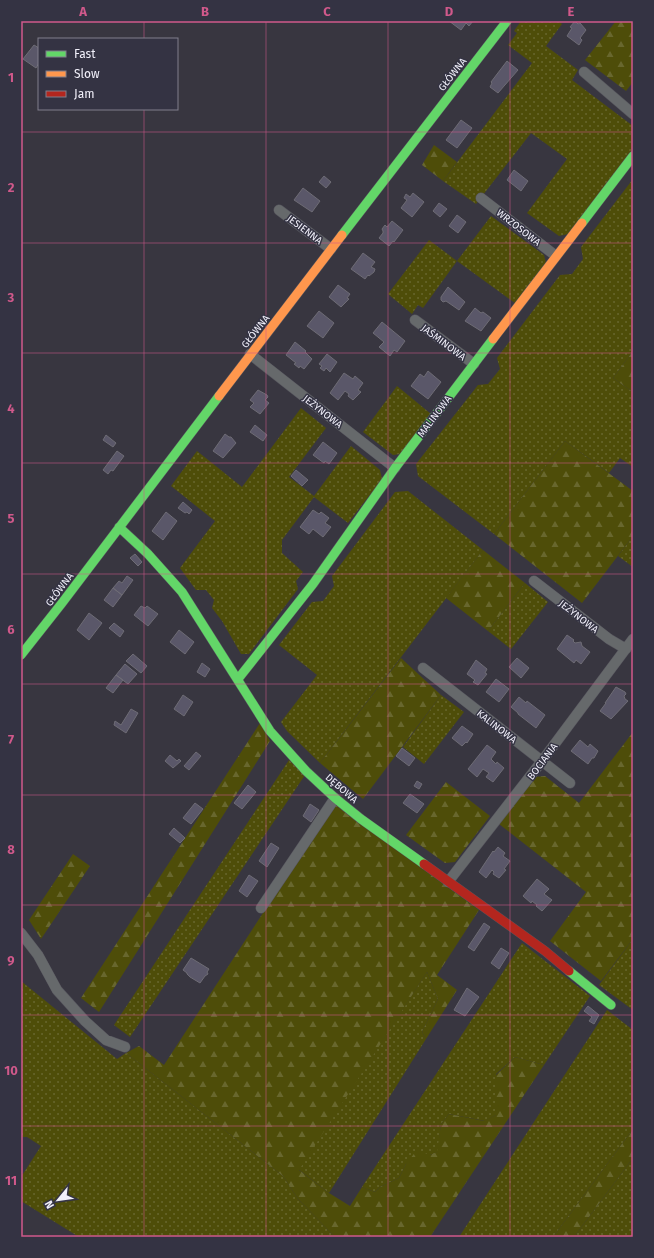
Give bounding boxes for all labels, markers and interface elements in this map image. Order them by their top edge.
text: A [78,4,87,19]
text: B [201,4,209,19]
text: C [323,4,331,19]
text: D [445,4,454,19]
text: E [568,4,575,19]
legend [38,38,178,110]
text: Fast [74,47,96,61]
street label: GŁÓWNA [435,54,470,94]
text: Slow [74,67,100,81]
text: 1 [8,70,14,85]
text: Jam [74,87,94,101]
text: 2 [8,180,15,195]
street label: WRZOSOWA [494,207,543,249]
street label: JESIENNA [284,213,325,247]
text: 3 [7,290,15,305]
street label: GŁÓWNA [238,311,273,351]
street label: JAŚMINOWA [419,321,469,364]
street label: JEŻYNOWA [300,391,346,431]
street label: MALINOWA [415,393,455,440]
text: 4 [7,401,15,416]
text: 5 [8,511,15,526]
street label: GŁÓWNA [42,569,76,609]
street label: JEŻYNOWA [556,596,602,636]
text: 6 [7,622,15,637]
street label: KALINOWA [474,708,519,746]
text: 7 [8,732,14,747]
street label: BOCIANIA [525,741,561,782]
street label: DĘBOWA [323,772,360,806]
text: 8 [7,842,15,857]
text: 9 [7,953,15,968]
text: 10 [4,1063,18,1078]
text: 11 [5,1173,17,1188]
north arrow [38,1180,78,1220]
text: N [42,1198,57,1211]

